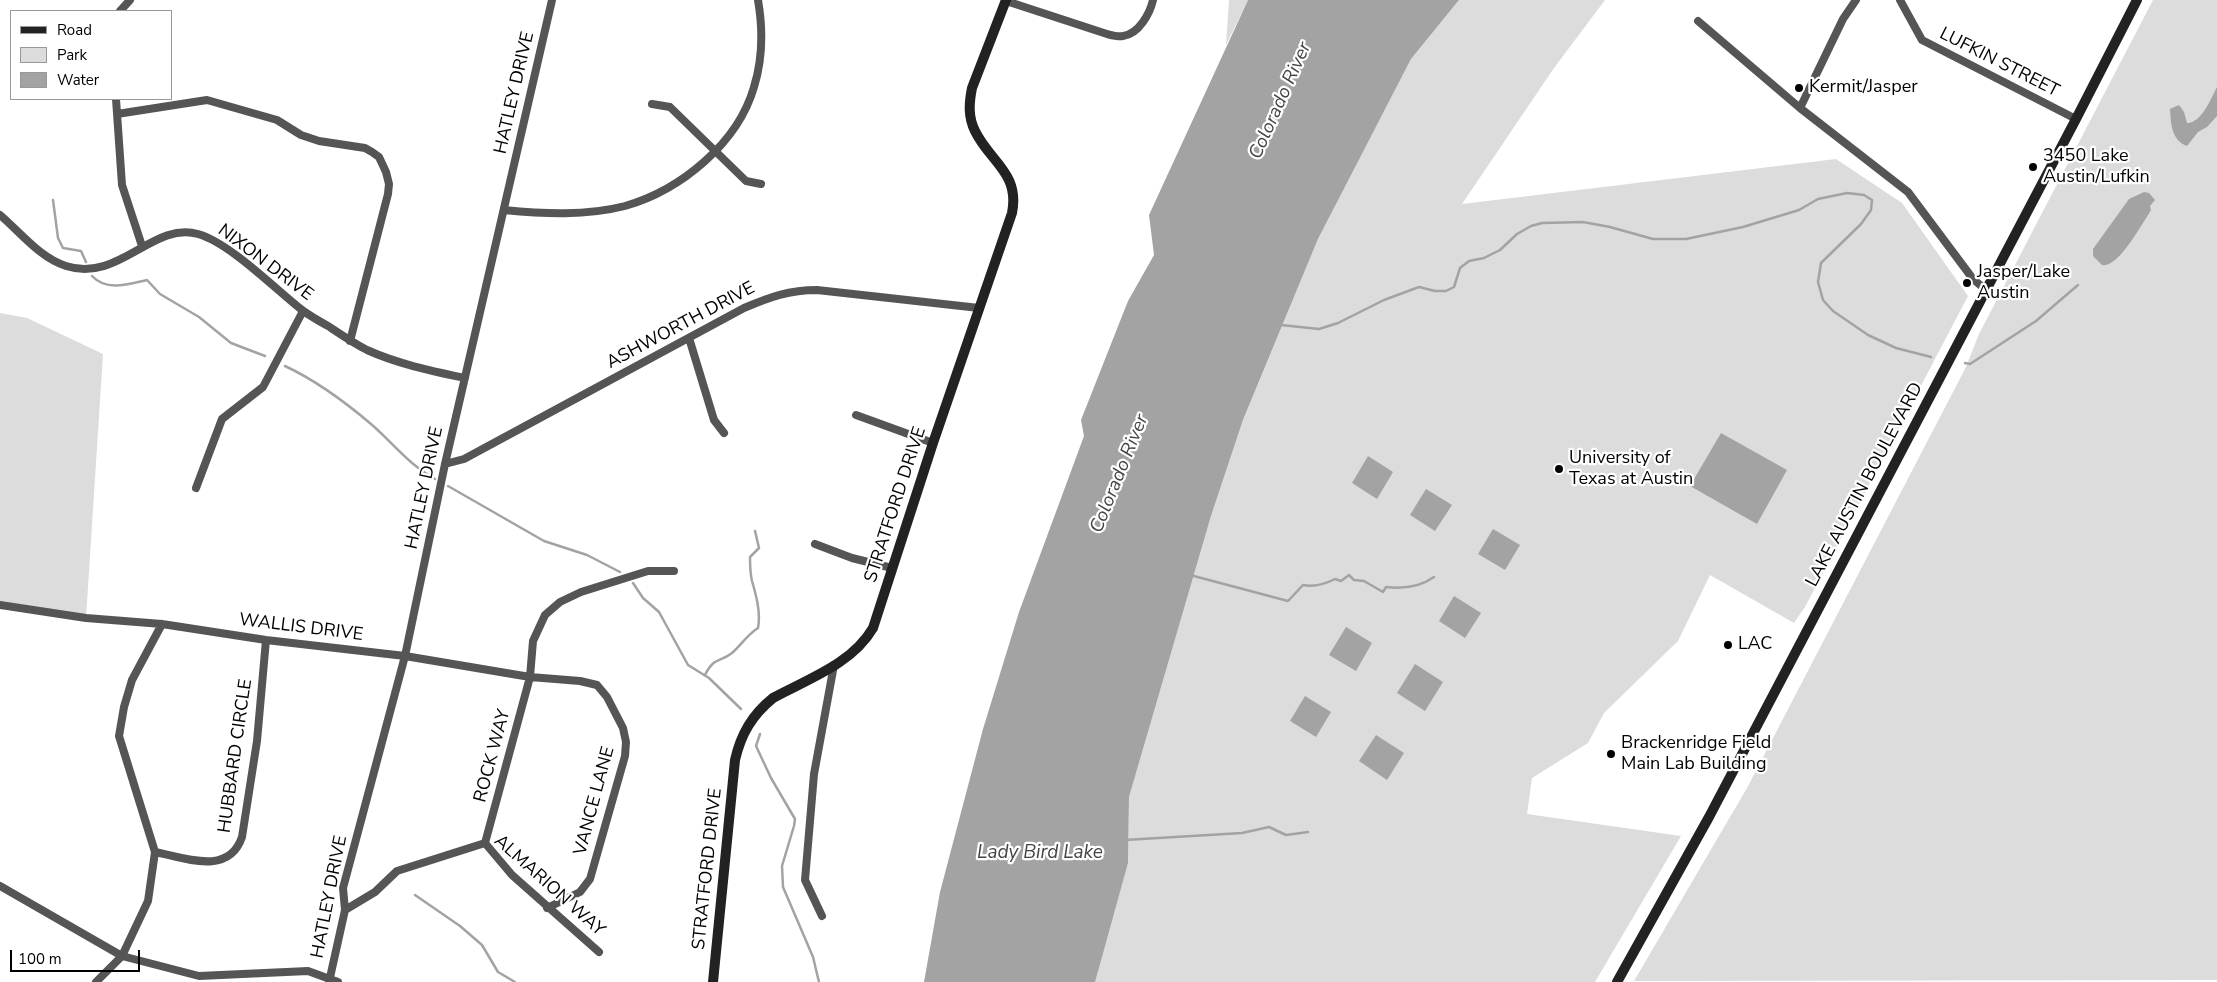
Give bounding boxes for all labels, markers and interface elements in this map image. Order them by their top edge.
legend [10,10,172,100]
text: Road [57,20,92,40]
street label: LUFKIN STREET [1936,24,2062,102]
street label: HATLEY DRIVE [490,30,540,156]
water label: Colorado River [1245,39,1317,163]
text: Park [57,45,87,65]
text: Water [57,70,99,90]
place label: Kermit/Jasper [1809,77,1918,99]
marker: Kermit/Jasper [1793,82,1805,94]
place label: 3450 Lake Austin/Lufkin [2043,146,2150,188]
marker: 3450 Lake Austin/Lufkin [2027,161,2039,173]
street label: NIXON DRIVE [213,220,317,306]
place label: Jasper/Lake Austin [1977,262,2070,304]
marker: Jasper/Lake Austin [1961,277,1973,289]
street label: ASHWORTH DRIVE [603,278,759,374]
street label: LAKE AUSTIN BOULEVARD [1802,379,1928,591]
water label: Colorado River [1086,411,1154,537]
street label: STRATFORD DRIVE [861,424,931,586]
street label: HATLEY DRIVE [401,425,449,551]
place label: University of Texas at Austin [1569,448,1693,490]
marker: University of Texas at Austin [1553,463,1565,475]
street label: WALLIS DRIVE [238,610,364,646]
place label: LAC [1738,634,1772,656]
marker: LAC [1722,639,1734,651]
street label: HUBBARD CIRCLE [215,678,257,834]
street label: ROCK WAY [470,707,516,805]
place label: Brackenridge Field Main Lab Building [1621,733,1771,776]
street label: VANCE LANE [570,744,620,858]
marker: Brackenridge Field Main Lab Building [1605,748,1617,760]
street label: STRATFORD DRIVE [689,787,727,951]
street label: ALMARION WAY [489,831,609,941]
street label: HATLEY DRIVE [308,834,352,960]
water label: Lady Bird Lake [977,842,1103,864]
scale bar [12,940,142,972]
text: 100 m [18,949,62,969]

